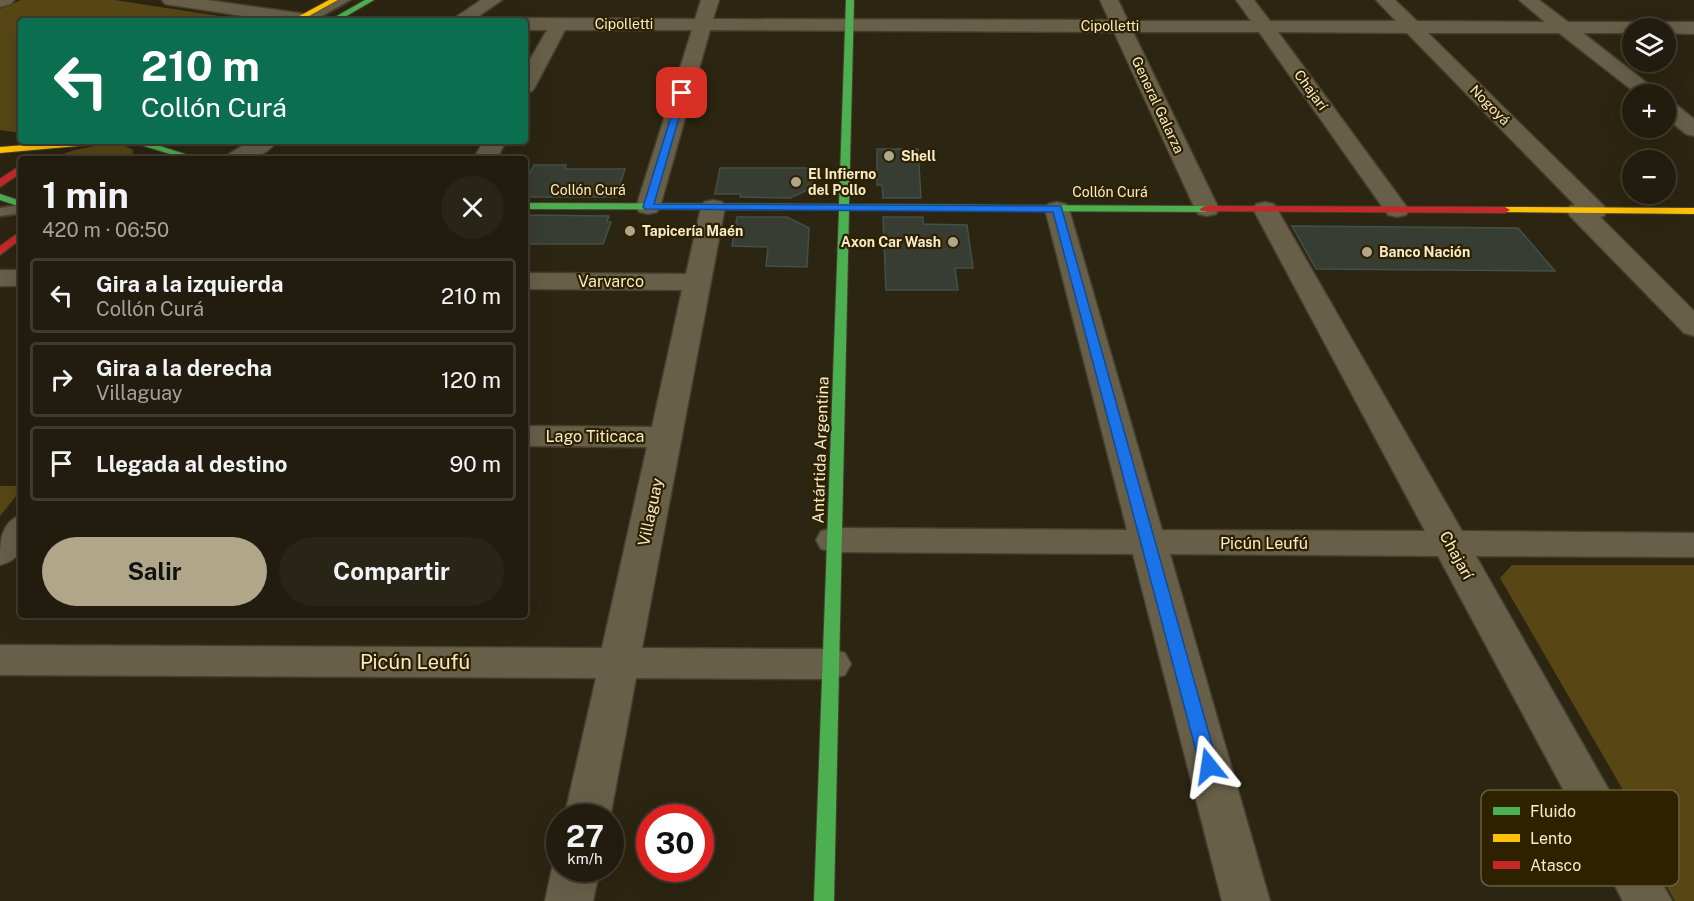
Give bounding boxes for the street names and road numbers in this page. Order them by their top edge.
street label: Cipolletti [595,16,653,32]
street label: Cipolletti [1081,18,1139,34]
street label: General Galarza [1129,54,1187,156]
street label: Chajarí [1291,67,1331,114]
street label: Nogoyá [1467,82,1513,128]
street label: Collón Curá [550,182,626,198]
street label: Collón Curá [1072,184,1148,200]
street label: Varvarco [578,272,644,291]
street label: Antártida Argentina [808,376,833,524]
street label: Lago Titicaca [546,427,644,446]
street label: Villaguay [634,476,667,548]
street label: Chajarí [1436,528,1478,584]
street label: Picún Leufú [1220,534,1308,553]
street label: Picún Leufú [360,650,470,674]

